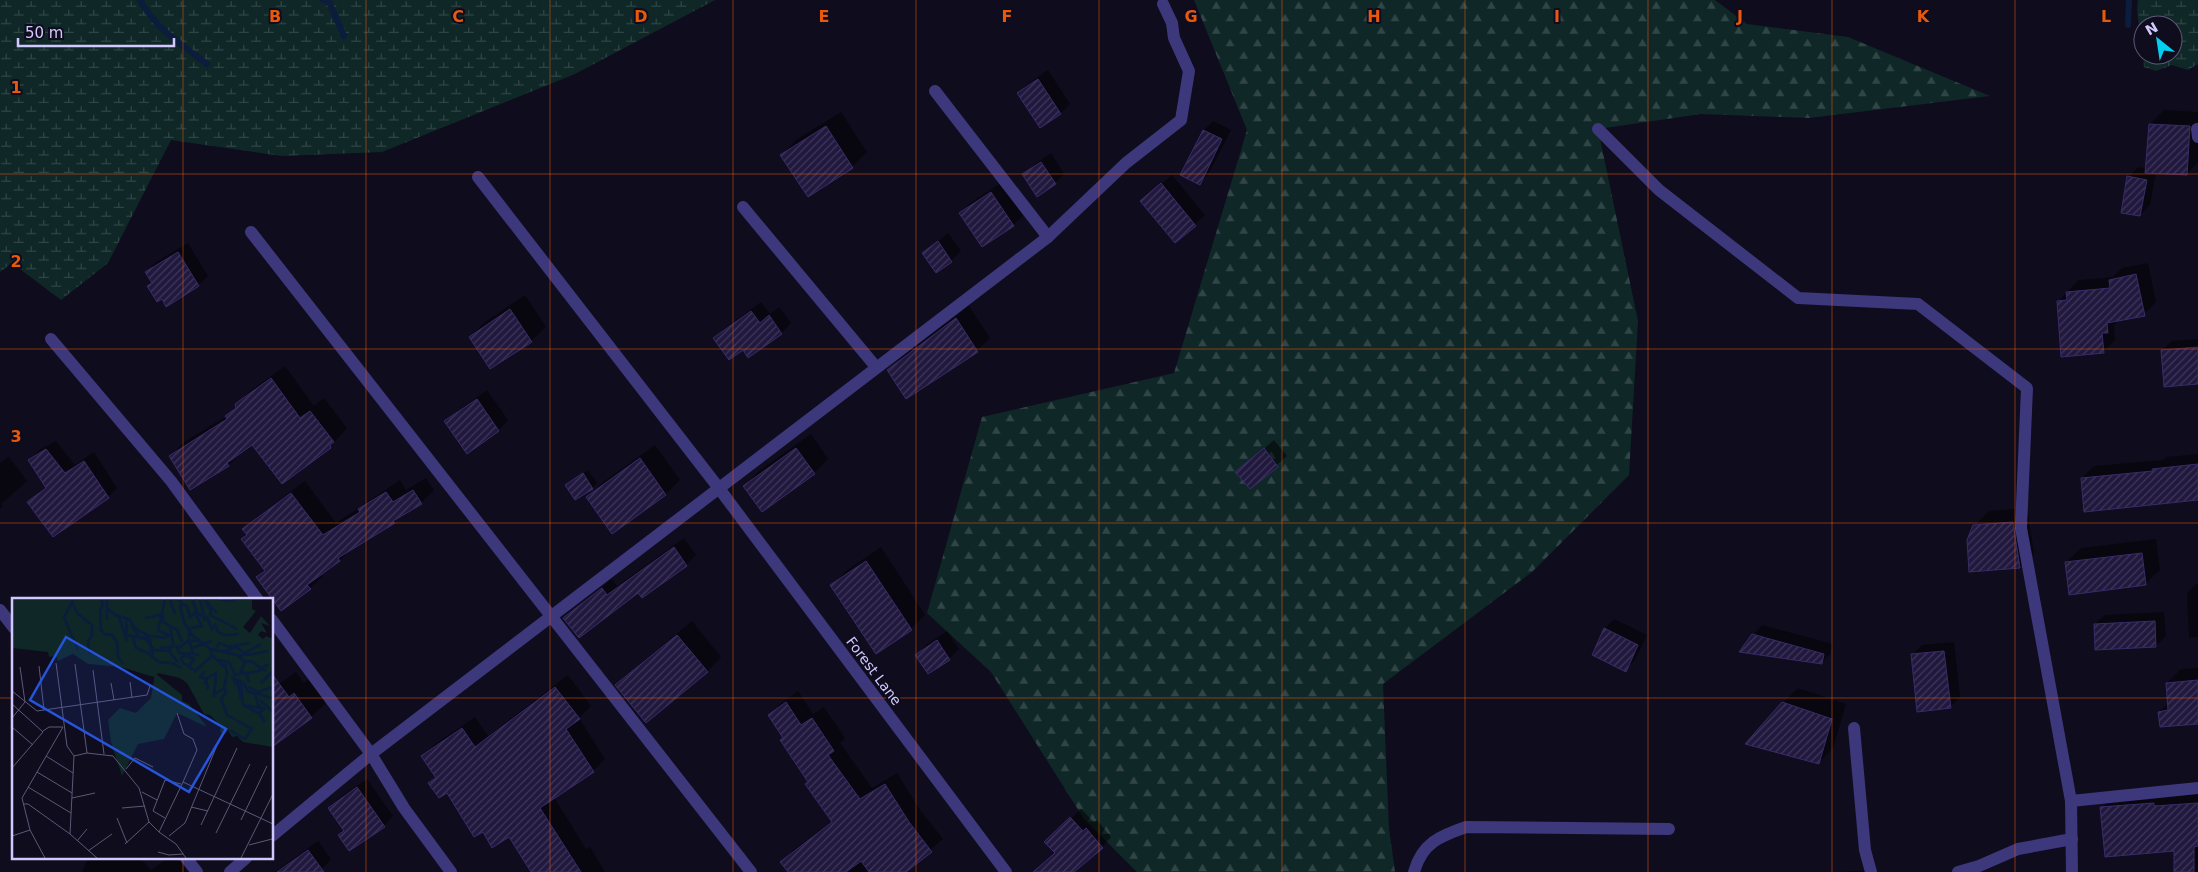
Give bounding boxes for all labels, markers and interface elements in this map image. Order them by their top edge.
text: B [269,7,281,26]
text: C [452,7,464,26]
text: D [634,7,648,26]
text: E [819,7,829,26]
text: F [1002,7,1012,26]
text: G [1184,7,1198,26]
text: H [1367,7,1381,26]
text: I [1554,7,1560,26]
text: J [1736,7,1743,26]
text: K [1917,7,1930,26]
text: L [2101,7,2111,26]
scale bar [18,15,174,47]
north arrow [2133,15,2183,65]
text: N [2142,19,2161,39]
text: 50 m [25,24,63,42]
text: 1 [10,78,22,97]
text: 2 [10,252,22,271]
text: 3 [10,427,22,446]
inset map [12,598,274,860]
street label: Forest Lane [843,634,905,708]

